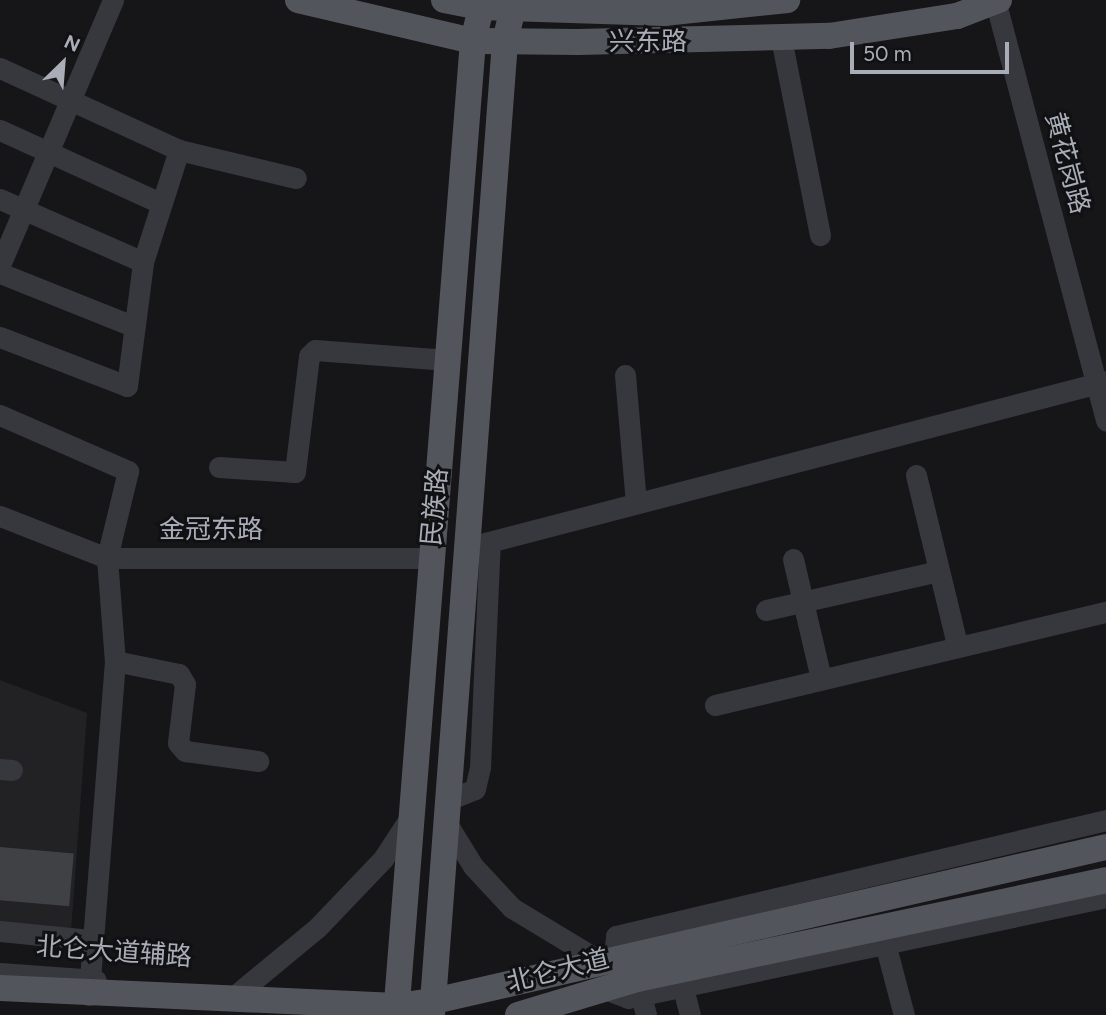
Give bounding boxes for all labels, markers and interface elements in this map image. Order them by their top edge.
street label: 兴东路 [609,26,687,58]
north arrow [28,28,98,98]
scale bar [854,28,1013,72]
text: N [61,30,84,57]
text: 50 m [863,41,912,66]
street label: 黄花岗路 [1038,109,1096,217]
street label: 民族路 [416,467,454,547]
street label: 金冠东路 [159,514,263,546]
street label: 北仑大道辅路 [35,931,193,973]
street label: 北仑大道 [504,943,612,999]

